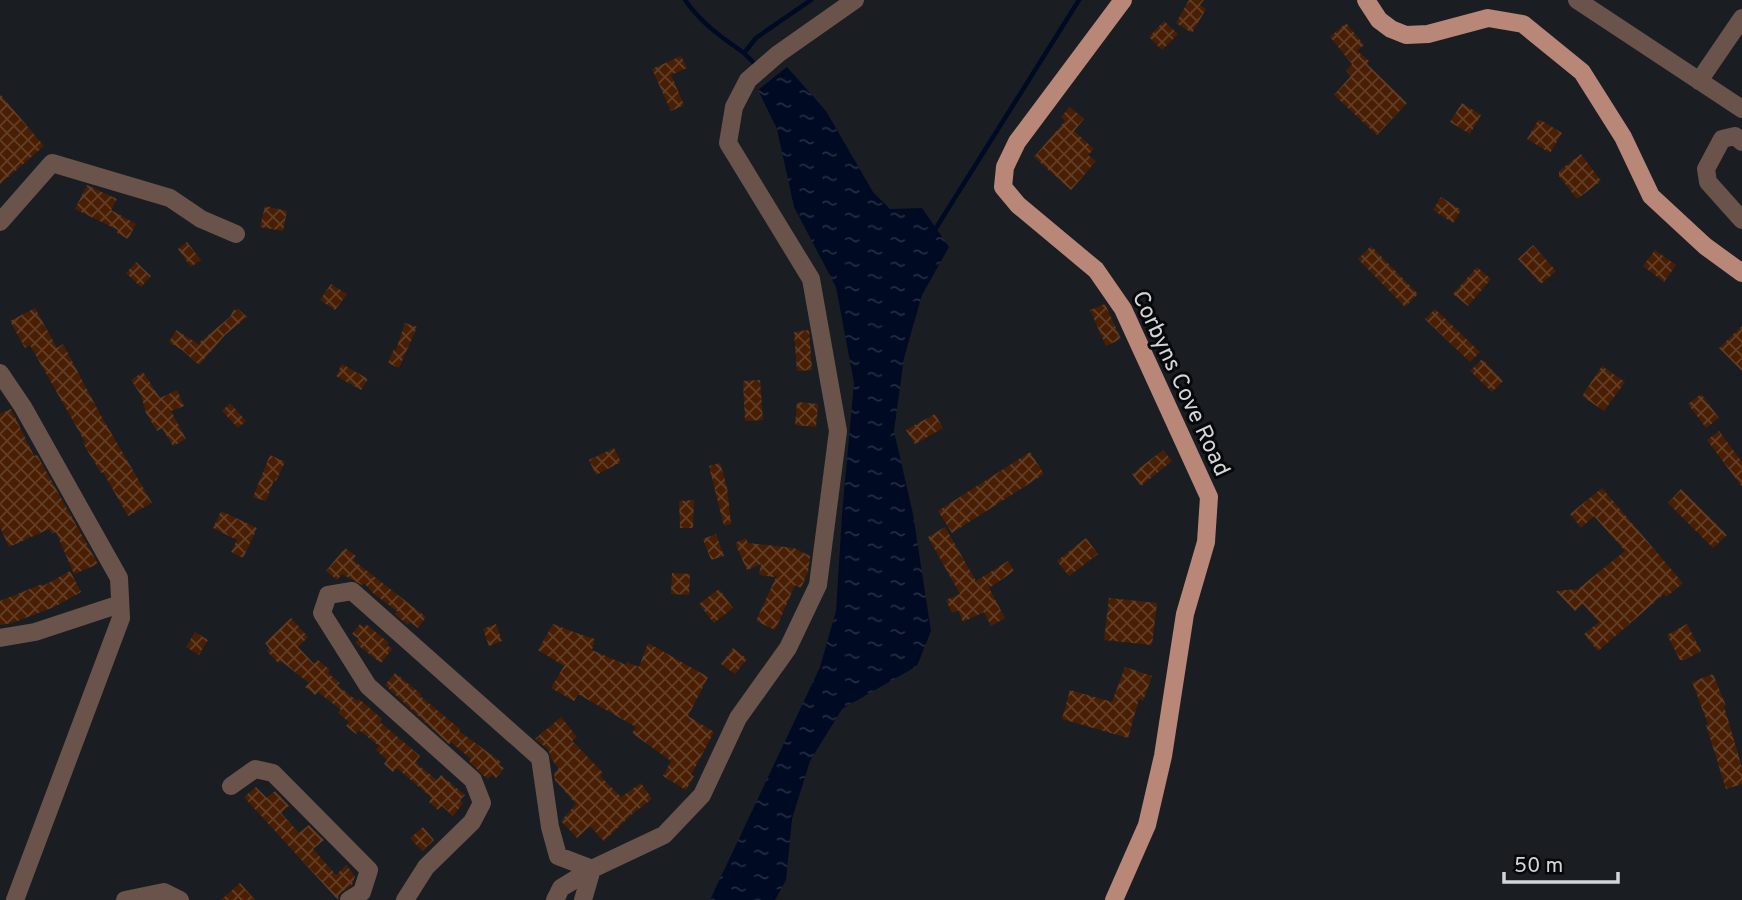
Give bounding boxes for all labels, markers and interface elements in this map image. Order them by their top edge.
street label: Corbyns Cove Road [1124,287,1235,481]
scale bar [1504,841,1618,885]
text: 50 m [1514,853,1563,880]

